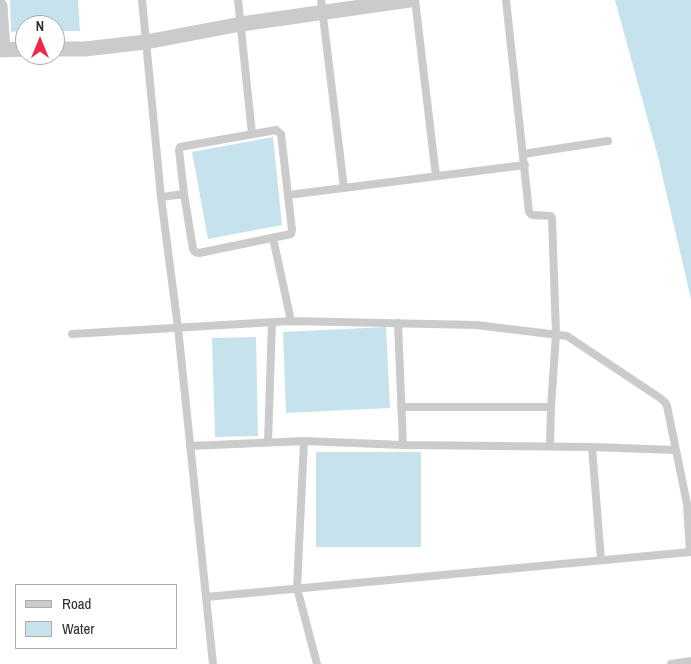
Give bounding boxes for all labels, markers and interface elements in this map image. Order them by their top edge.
north arrow [15,15,65,65]
text: N [36,17,44,35]
legend [15,584,178,649]
text: Road [62,593,91,614]
text: Water [62,618,94,639]

